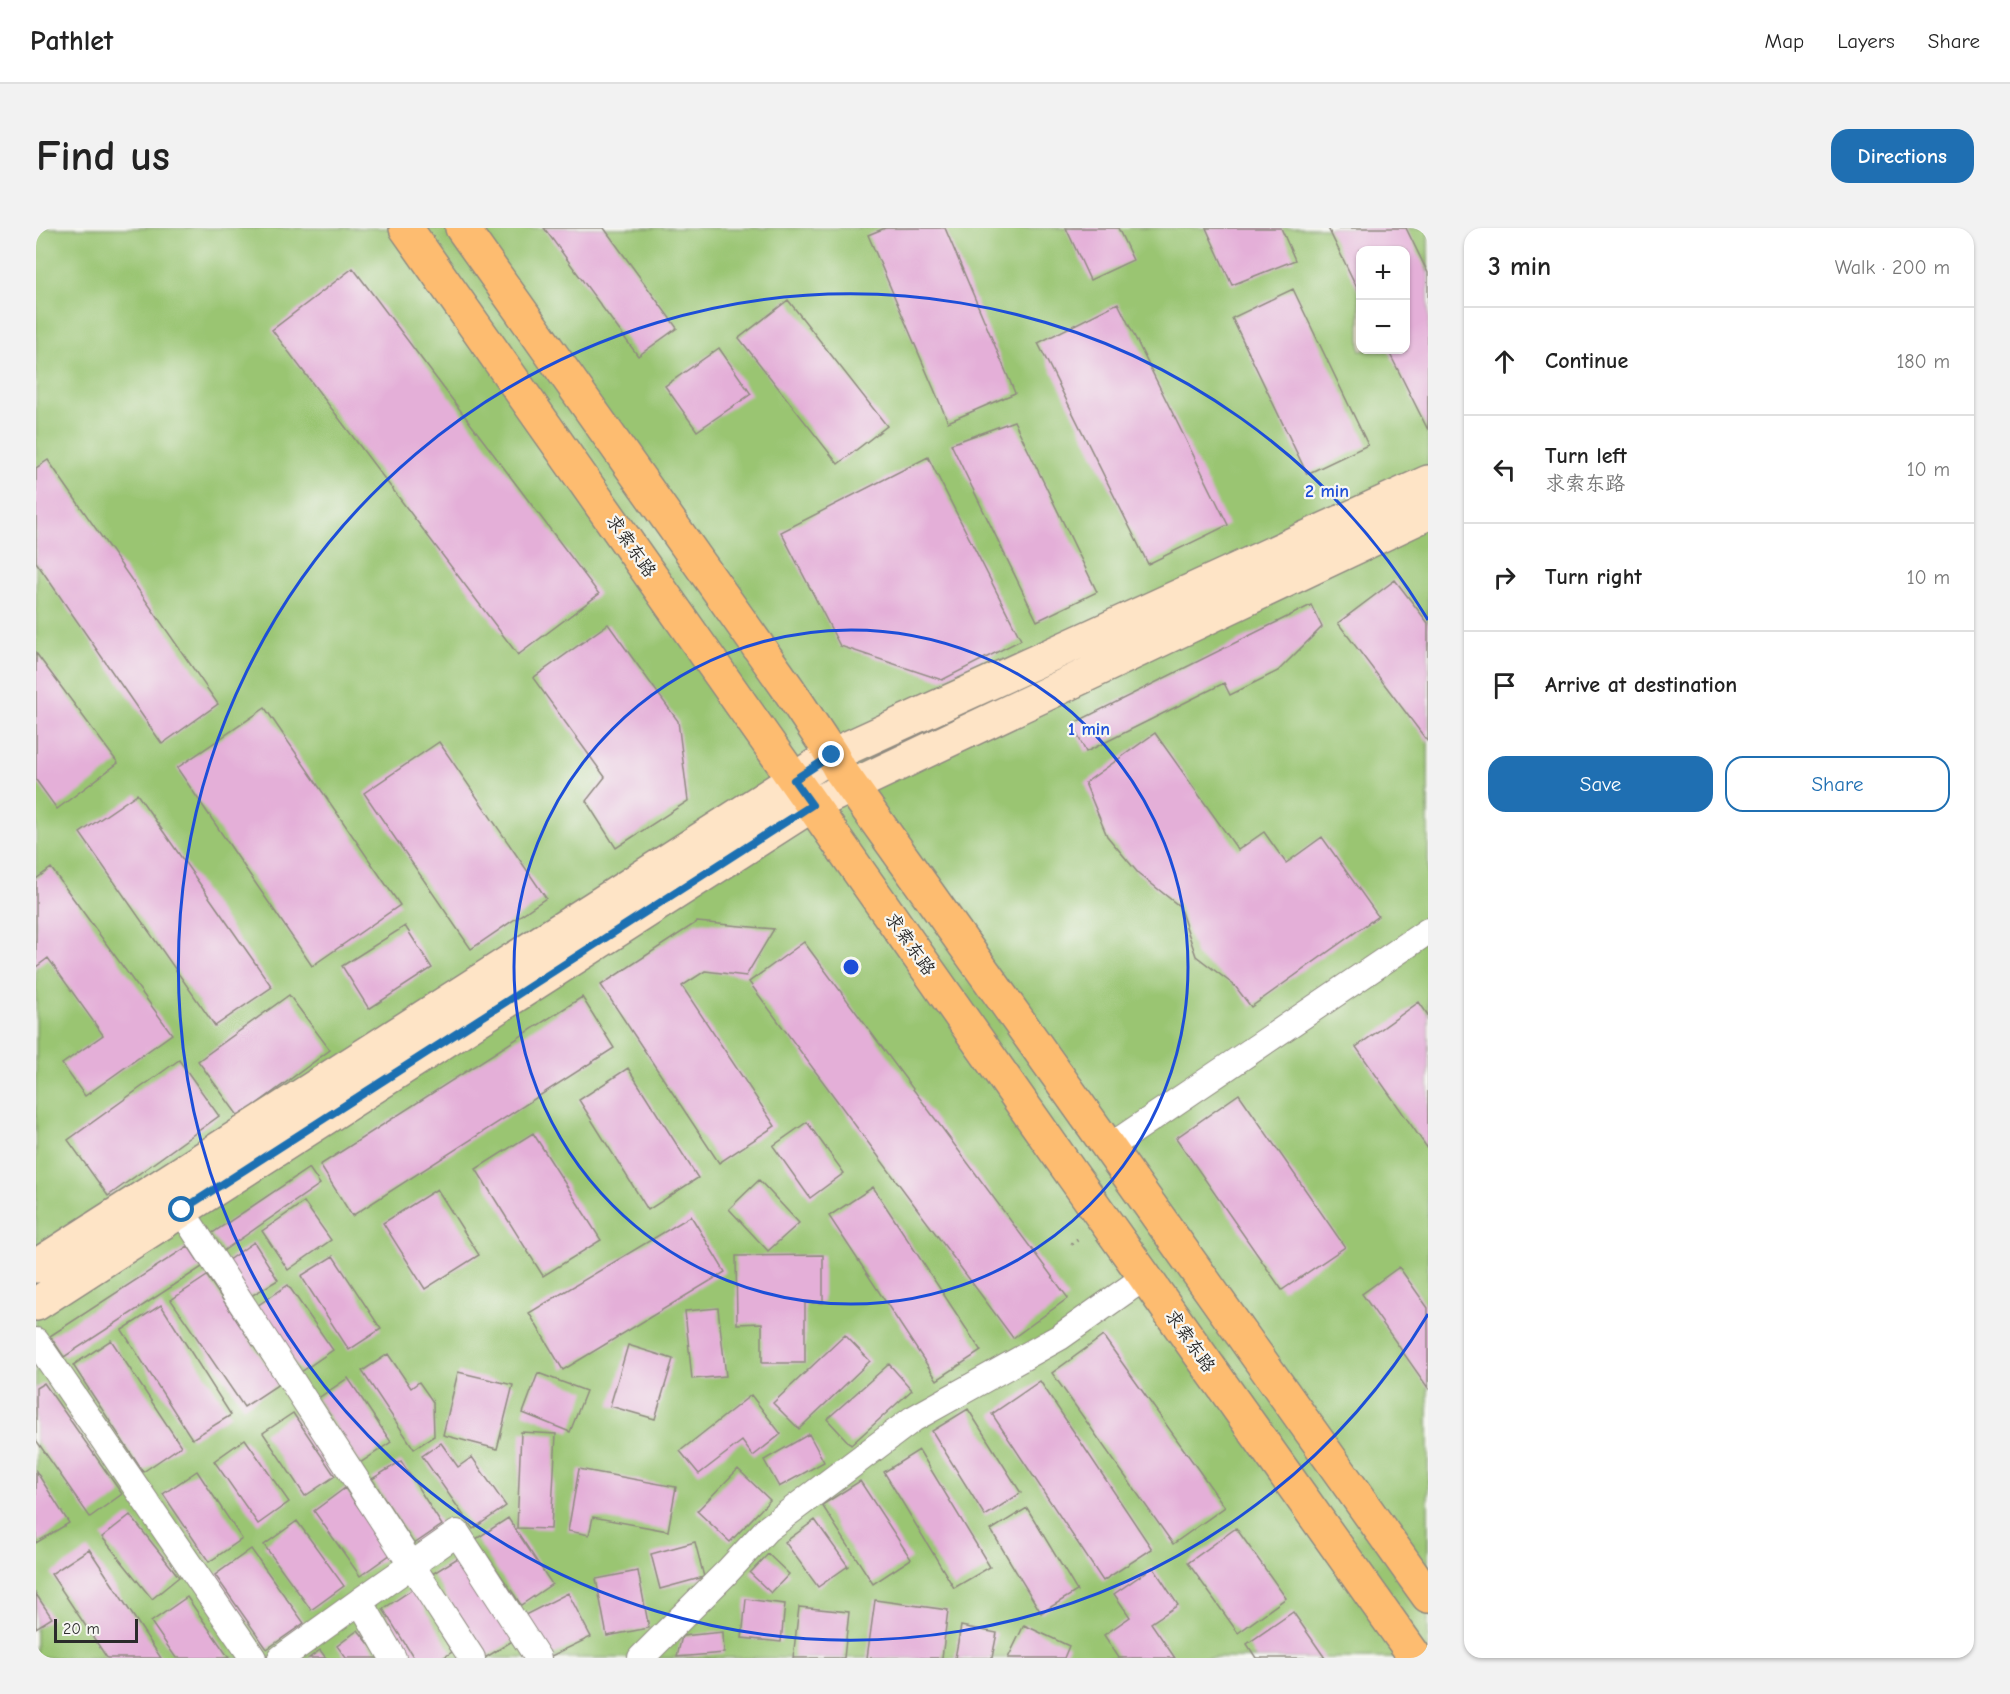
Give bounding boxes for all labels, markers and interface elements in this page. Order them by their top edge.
text: Pathlet [30,25,113,57]
text: Map [1765,29,1804,53]
text: Layers [1837,29,1895,53]
text: Share [1928,29,1980,53]
button: Directions [1831,129,1974,183]
text: Find us [36,132,170,181]
map controls [1356,246,1410,354]
button: + [1356,246,1410,300]
text: 3 min [1488,252,1551,282]
text: Walk · 200 m [1835,256,1950,279]
button: − [1356,300,1410,354]
icon: ahead [1488,345,1521,378]
text: Continue [1545,348,1628,374]
text: 180 m [1896,350,1950,373]
text: Turn left [1545,443,1627,469]
icon: left [1488,453,1521,486]
text: 10 m [1907,458,1950,481]
text: 求索东路 [1545,472,1625,495]
text: 2 min [1305,481,1349,502]
street label: 求索东路 [602,510,660,582]
icon: right [1488,561,1521,594]
text: Turn right [1545,564,1642,590]
text: 10 m [1907,566,1950,589]
icon: arrive [1488,669,1521,702]
text: Arrive at destination [1545,672,1737,698]
text: 1 min [1068,719,1110,740]
route end [818,741,844,767]
button: Save [1488,756,1713,812]
button: Share [1725,756,1950,812]
street label: 求索东路 [881,908,939,980]
centre of rings [841,957,861,977]
route start [168,1196,194,1222]
street label: 求索东路 [1161,1305,1219,1377]
scale bar [54,1616,138,1644]
text: 20 m [63,1620,100,1638]

